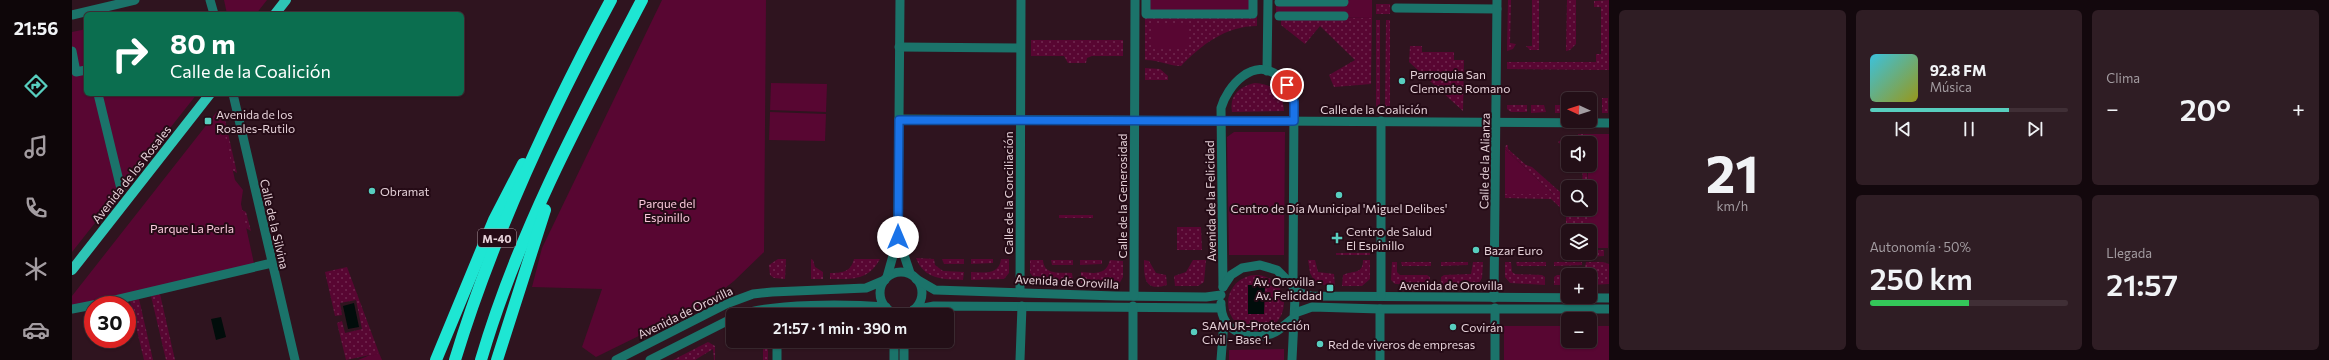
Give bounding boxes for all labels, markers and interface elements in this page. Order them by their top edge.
text: 21:56 [14,17,58,39]
text: 80 m [170,26,236,60]
icon: right [104,28,156,80]
text: Calle de la Coalición [170,60,331,82]
text: 92.8 FM [1930,61,1986,79]
place label: Parroquia San Clemente Romano [1410,67,1510,95]
pin [1270,68,1304,102]
text: Clima [2106,70,2140,86]
icon: directions [22,72,50,100]
icon: arrive [1276,74,1298,96]
marker: Parroquia San Clemente Romano [1397,76,1407,86]
text: Música [1930,79,1972,95]
text: 20° [2180,90,2231,127]
north arrow [1561,92,1597,128]
map controls [1561,92,1597,348]
text: − [2106,95,2119,122]
text: + [2292,95,2305,122]
street label: Calle de la Coalición [1320,102,1428,116]
place label: Avenida de los Rosales-Rutilo [216,107,295,135]
street label: Calle de la Alianza [1476,113,1492,209]
marker: Avenida de los Rosales-Rutilo [203,116,213,126]
icon: previous [1892,118,1914,140]
icon: pause [1958,118,1980,140]
icon: next [2024,118,2046,140]
street label: Avenida de los Rosales [88,122,174,226]
street label: Calle de la Conciliación [1001,131,1015,255]
icon: music [22,133,50,161]
street label: Calle de la Generosidad [1115,133,1129,259]
button: sound [1561,136,1597,172]
street label: Avenida de la Felicidad [1202,140,1218,262]
text: 21 [1706,140,1759,204]
street label: Calle de la Silvina [258,178,292,270]
button: search [1561,180,1597,216]
place label: Obramat [380,184,430,198]
marker: Obramat [367,186,377,196]
marker: Centro de Día Municipal 'Miguel Delibes' [1334,190,1344,200]
icon: phone [22,194,50,222]
park label: Parque del Espinillo [638,196,696,224]
text: km/h [1717,198,1748,214]
place label: Centro de Día Municipal 'Miguel Delibes' [1231,201,1447,215]
position arrow [877,216,919,258]
park label: Parque La Perla [150,221,234,235]
place label: Centro de Salud El Espinillo [1346,224,1432,252]
button: layers [1561,224,1597,260]
road number: M-40 [478,229,516,247]
marker: Centro de Salud El Espinillo [1331,232,1343,244]
text: Autonomía · 50% [1870,239,1971,255]
place label: Bazar Euro [1484,243,1543,257]
marker: Bazar Euro [1471,245,1481,255]
text: Llegada [2106,245,2152,261]
icon: climate [22,255,50,283]
text: 250 km [1870,259,1973,296]
text: 21:57 [2106,265,2178,302]
button: + [1561,268,1597,304]
street label: Avenida de Orovilla [1015,271,1119,291]
place label: Av. Orovilla - Av. Felicidad [1253,274,1322,302]
street label: Avenida de Orovilla [1399,278,1503,292]
street label: Avenida de Orovilla [635,283,735,341]
marker: Av. Orovilla - Av. Felicidad [1325,283,1335,293]
speed limit sign: 30 [84,296,136,348]
button: − [1561,312,1597,348]
icon: car [22,316,50,344]
place label: SAMUR-Protección Civil - Base 1. [1202,318,1310,346]
text: 21:57 · 1 min · 390 m [773,319,907,337]
place label: Covirán [1461,320,1503,334]
marker: Covirán [1448,322,1458,332]
marker: SAMUR-Protección Civil - Base 1. [1189,327,1199,337]
place label: Red de viveros de empresas [1328,337,1475,351]
marker: Red de viveros de empresas [1315,339,1325,349]

